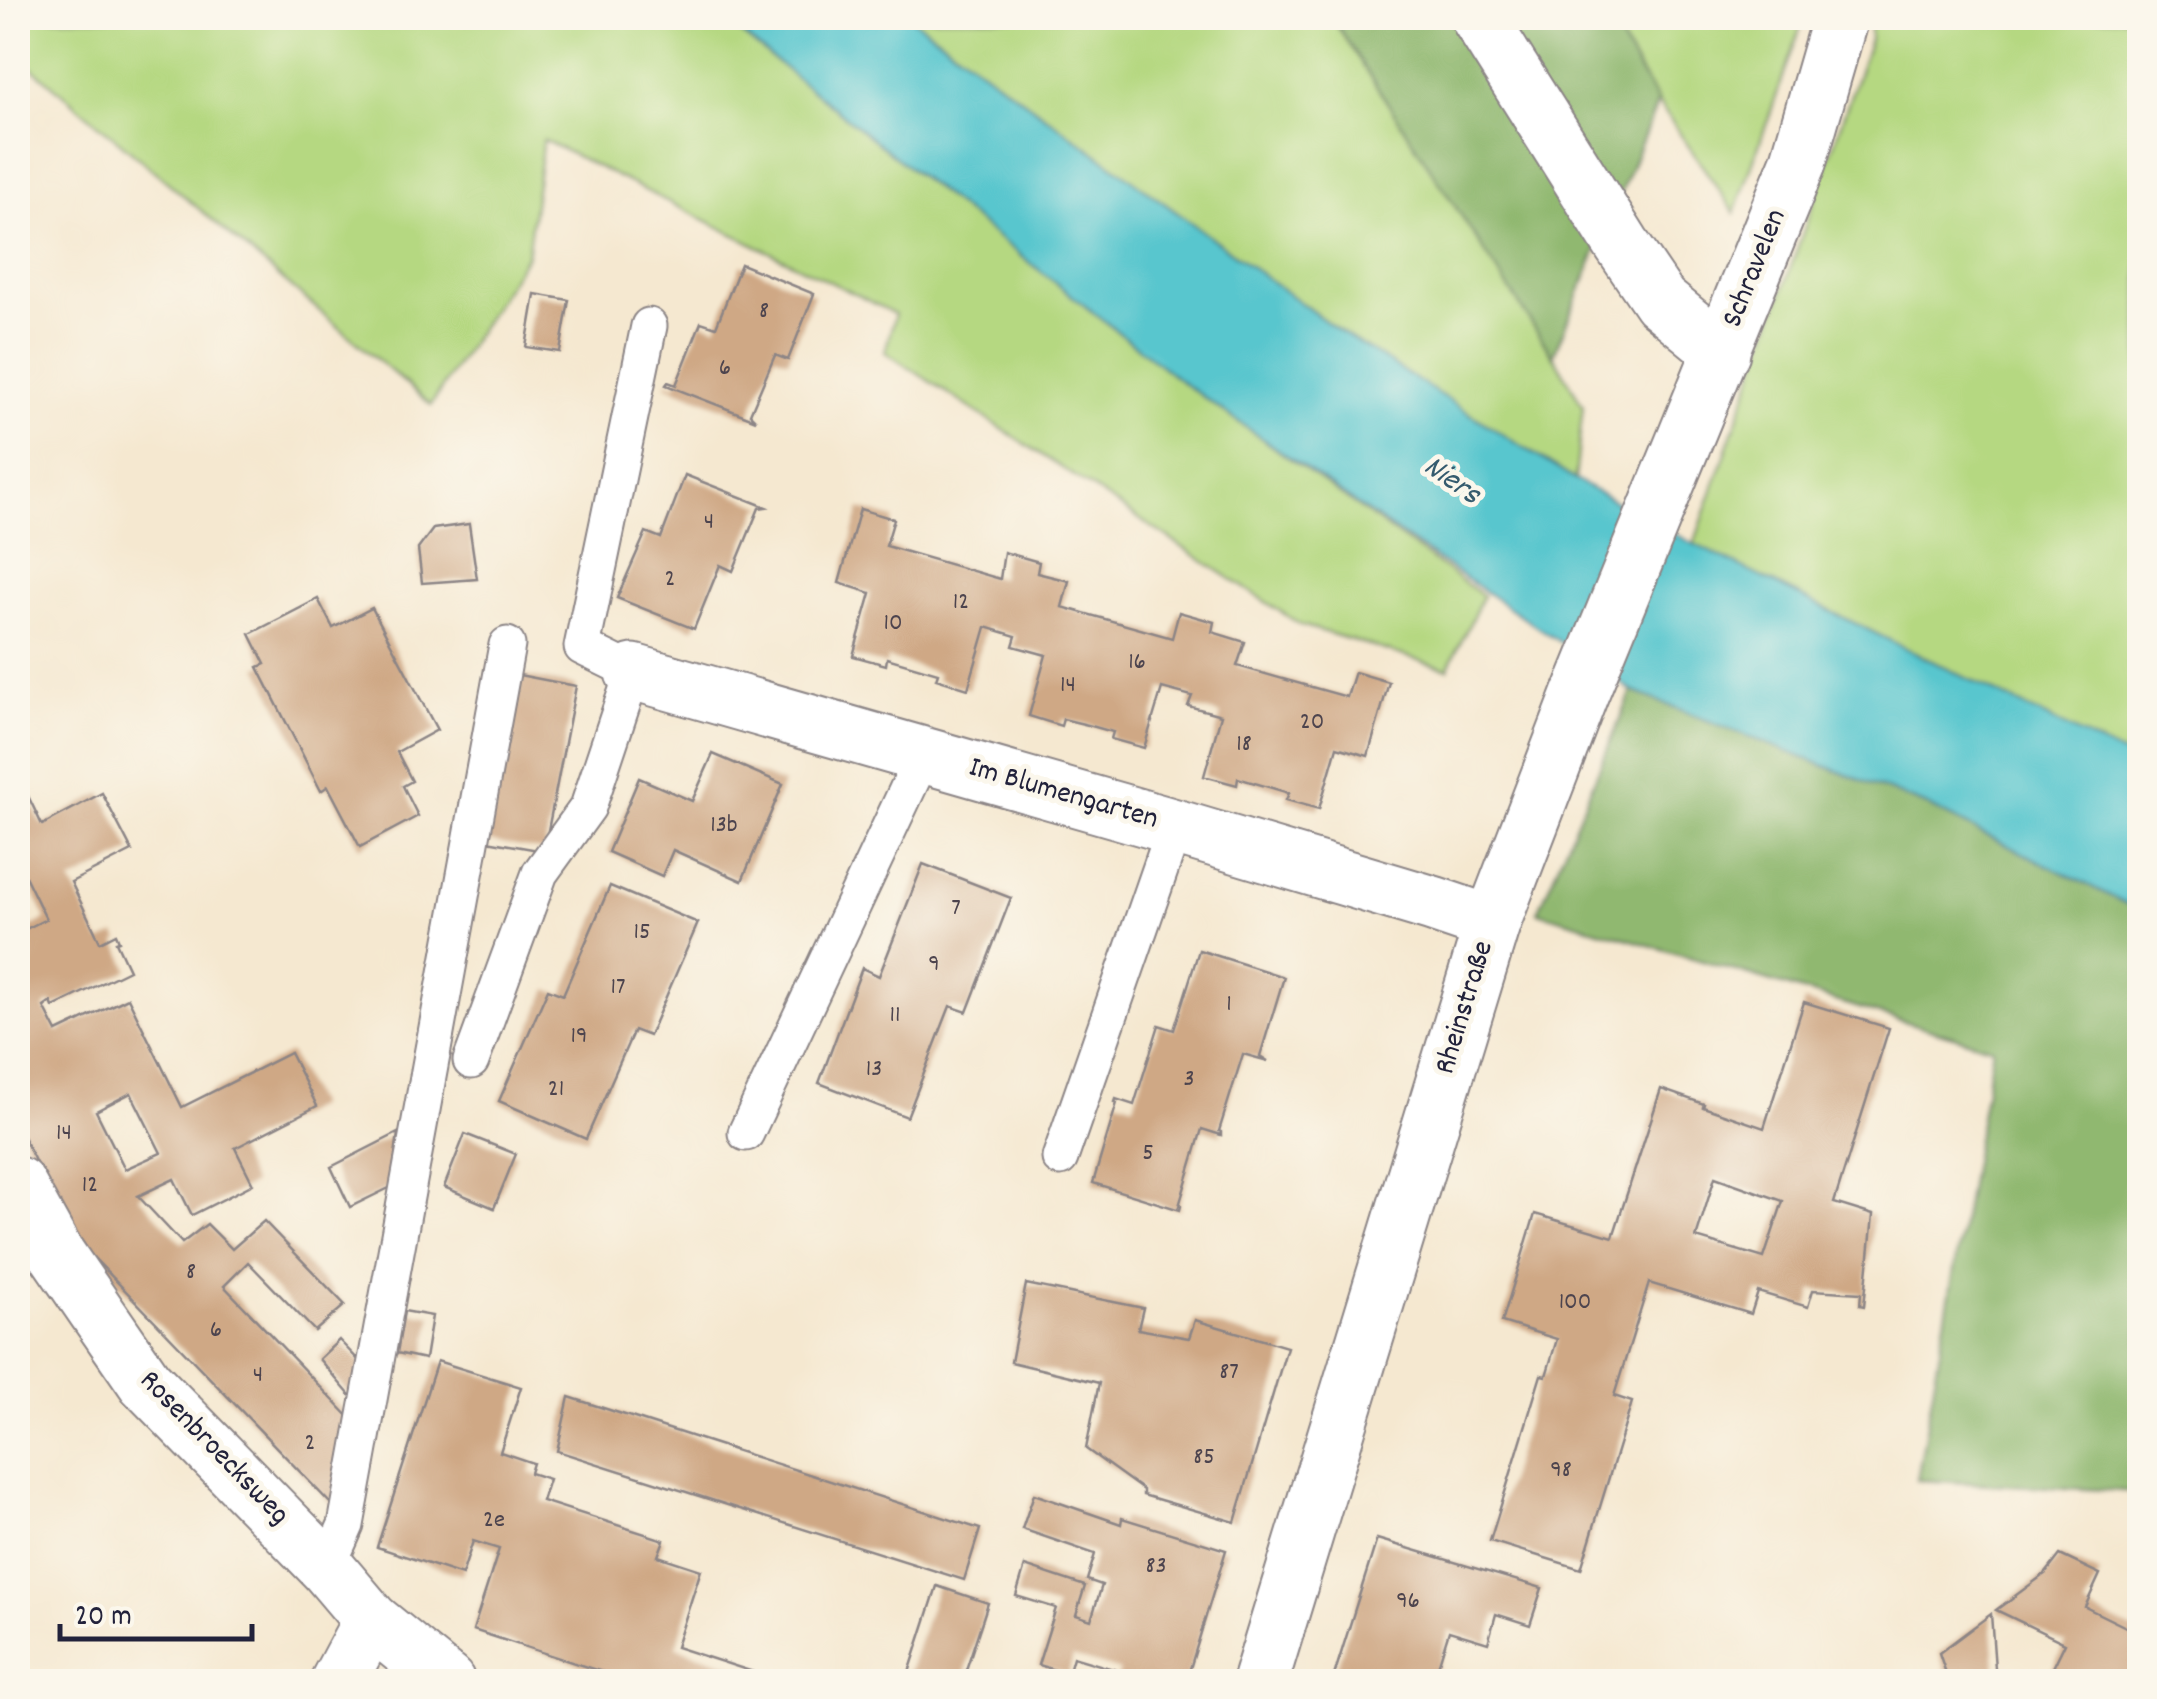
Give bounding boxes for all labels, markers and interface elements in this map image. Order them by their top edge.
street label: Schravelen [1713,203,1799,335]
house number: 8 [759,294,769,330]
house number: 6 [719,351,731,387]
water label: Niers [1413,446,1490,519]
house number: 4 [704,505,714,541]
house number: 2 [665,562,675,598]
house number: 12 [953,585,969,621]
house number: 10 [883,606,903,642]
house number: 16 [1128,645,1146,681]
house number: 14 [1060,668,1076,704]
house number: 20 [1300,705,1324,741]
house number: 18 [1236,727,1252,763]
street label: Im Blumengarten [963,747,1163,843]
house number: 13b [710,808,738,844]
house number: 7 [951,891,961,927]
house number: 15 [633,915,651,951]
street label: Rheinstraße [1425,936,1507,1080]
house number: 9 [928,947,940,983]
house number: 17 [610,970,626,1006]
house number: 1 [1226,987,1232,1023]
house number: 11 [890,998,900,1034]
house number: 19 [571,1019,587,1055]
house number: 13 [866,1052,882,1088]
house number: 3 [1183,1062,1195,1098]
house number: 21 [548,1072,564,1108]
house number: 14 [56,1116,72,1152]
house number: 5 [1142,1136,1154,1172]
house number: 12 [82,1168,98,1204]
house number: 8 [186,1255,196,1291]
house number: 100 [1559,1285,1591,1321]
house number: 6 [210,1313,222,1349]
house number: 87 [1219,1355,1239,1391]
house number: 4 [253,1358,263,1394]
street label: Rosenbroecksweg [128,1362,298,1536]
house number: 2 [305,1426,315,1462]
house number: 85 [1193,1440,1215,1476]
house number: 98 [1550,1453,1572,1489]
house number: 2e [483,1503,505,1539]
house number: 83 [1145,1549,1167,1585]
scale bar [60,1579,252,1641]
house number: 96 [1396,1584,1420,1620]
text: 20 m [75,1597,132,1640]

